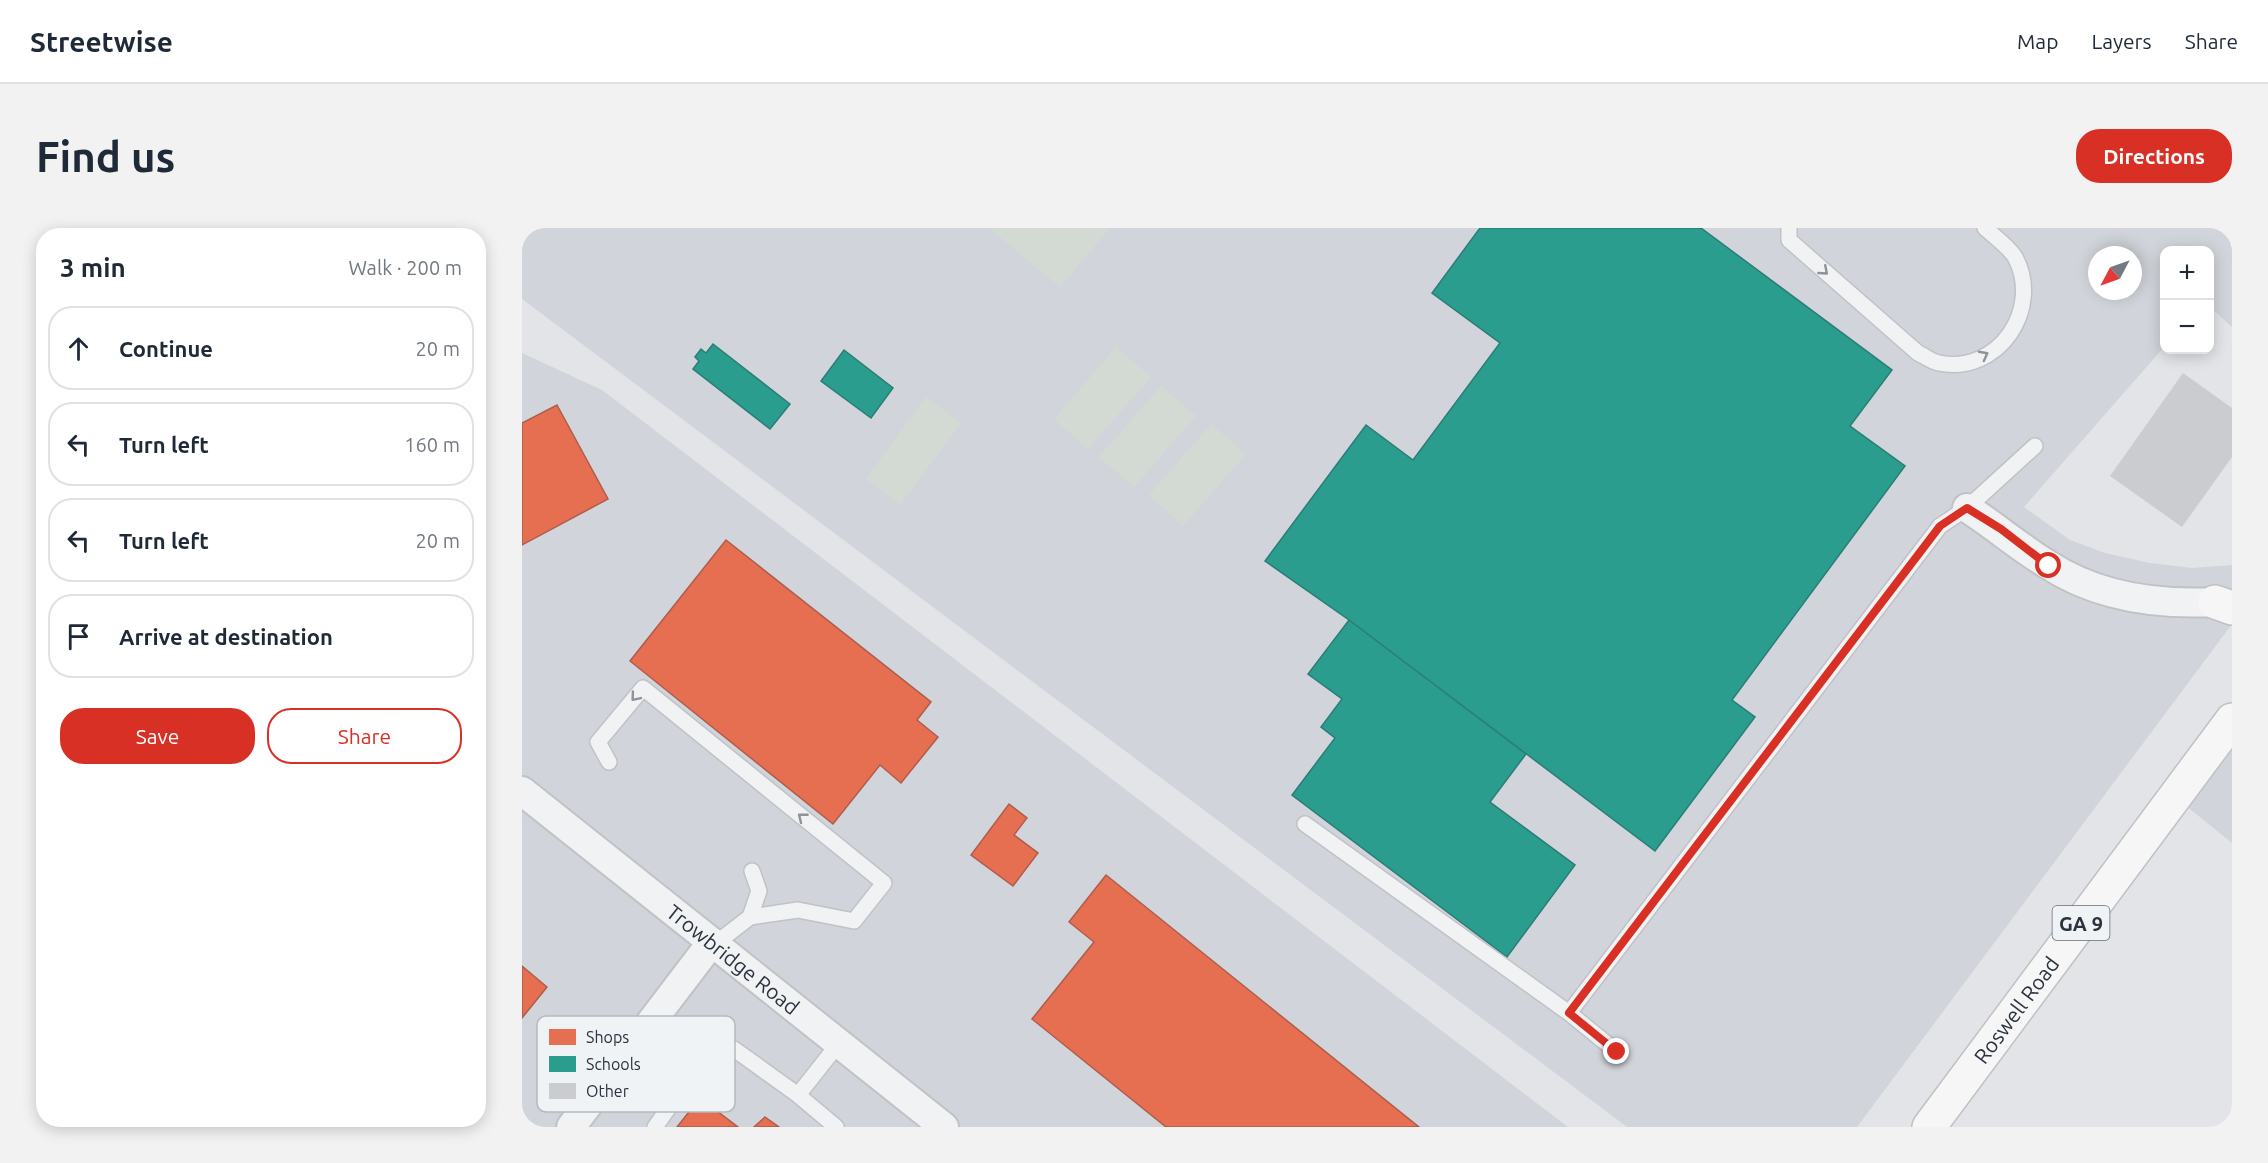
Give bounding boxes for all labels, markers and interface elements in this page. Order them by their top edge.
text: Streetwise [30,26,173,57]
text: Map [2017,29,2058,53]
text: Layers [2091,29,2152,53]
text: Share [2185,29,2238,53]
button: Directions [2076,129,2232,183]
text: Find us [36,133,175,180]
north arrow [2088,246,2142,300]
map controls [2160,246,2214,354]
button: + [2160,246,2214,300]
text: 3 min [60,253,126,282]
text: Walk · 200 m [349,256,462,279]
one-way arrow [1817,264,1828,275]
button: − [2160,300,2214,354]
icon: ahead [62,332,95,365]
text: Continue [119,336,213,361]
text: 20 m [416,337,460,360]
one-way arrow [1978,351,1989,363]
icon: left [62,428,95,461]
text: Turn left [119,432,209,457]
text: 160 m [404,433,460,456]
icon: left [62,524,95,557]
text: Turn left [119,528,209,553]
text: 20 m [416,529,460,552]
route start [2035,552,2061,578]
icon: arrive [62,620,95,653]
text: Arrive at destination [119,624,333,649]
one-way arrow [632,690,643,701]
button: Save [60,708,255,764]
button: Share [267,708,462,764]
one-way arrow [797,813,808,824]
street label: Trowbridge Road [662,899,804,1019]
road number: GA 9 [2052,906,2110,940]
street label: Roswell Road [1969,952,2064,1068]
legend [537,1016,735,1112]
text: Shops [586,1028,629,1046]
route end [1603,1038,1629,1064]
text: Schools [586,1055,641,1073]
text: Other [586,1082,629,1100]

